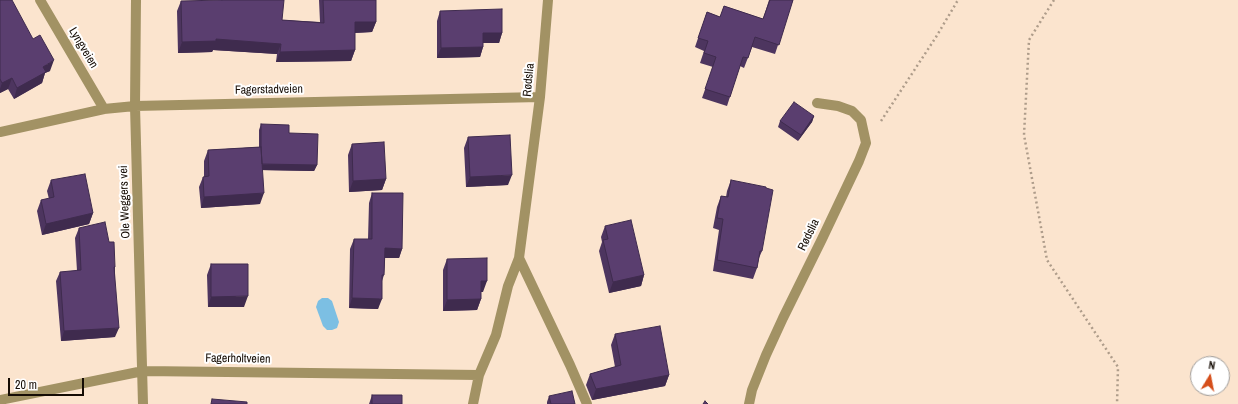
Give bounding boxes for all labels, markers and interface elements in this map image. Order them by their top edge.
street label: Lyngveien [65,25,101,71]
street label: Rødslia [520,63,538,97]
street label: Fagerstadveien [235,82,303,98]
street label: Ole Weggers vei [117,165,133,239]
street label: Rødslia [795,217,823,253]
street label: Fagerholtveien [205,351,271,367]
north arrow [1190,356,1230,396]
text: N [1207,358,1216,373]
scale bar [10,370,86,396]
text: 20 m [15,377,37,393]

